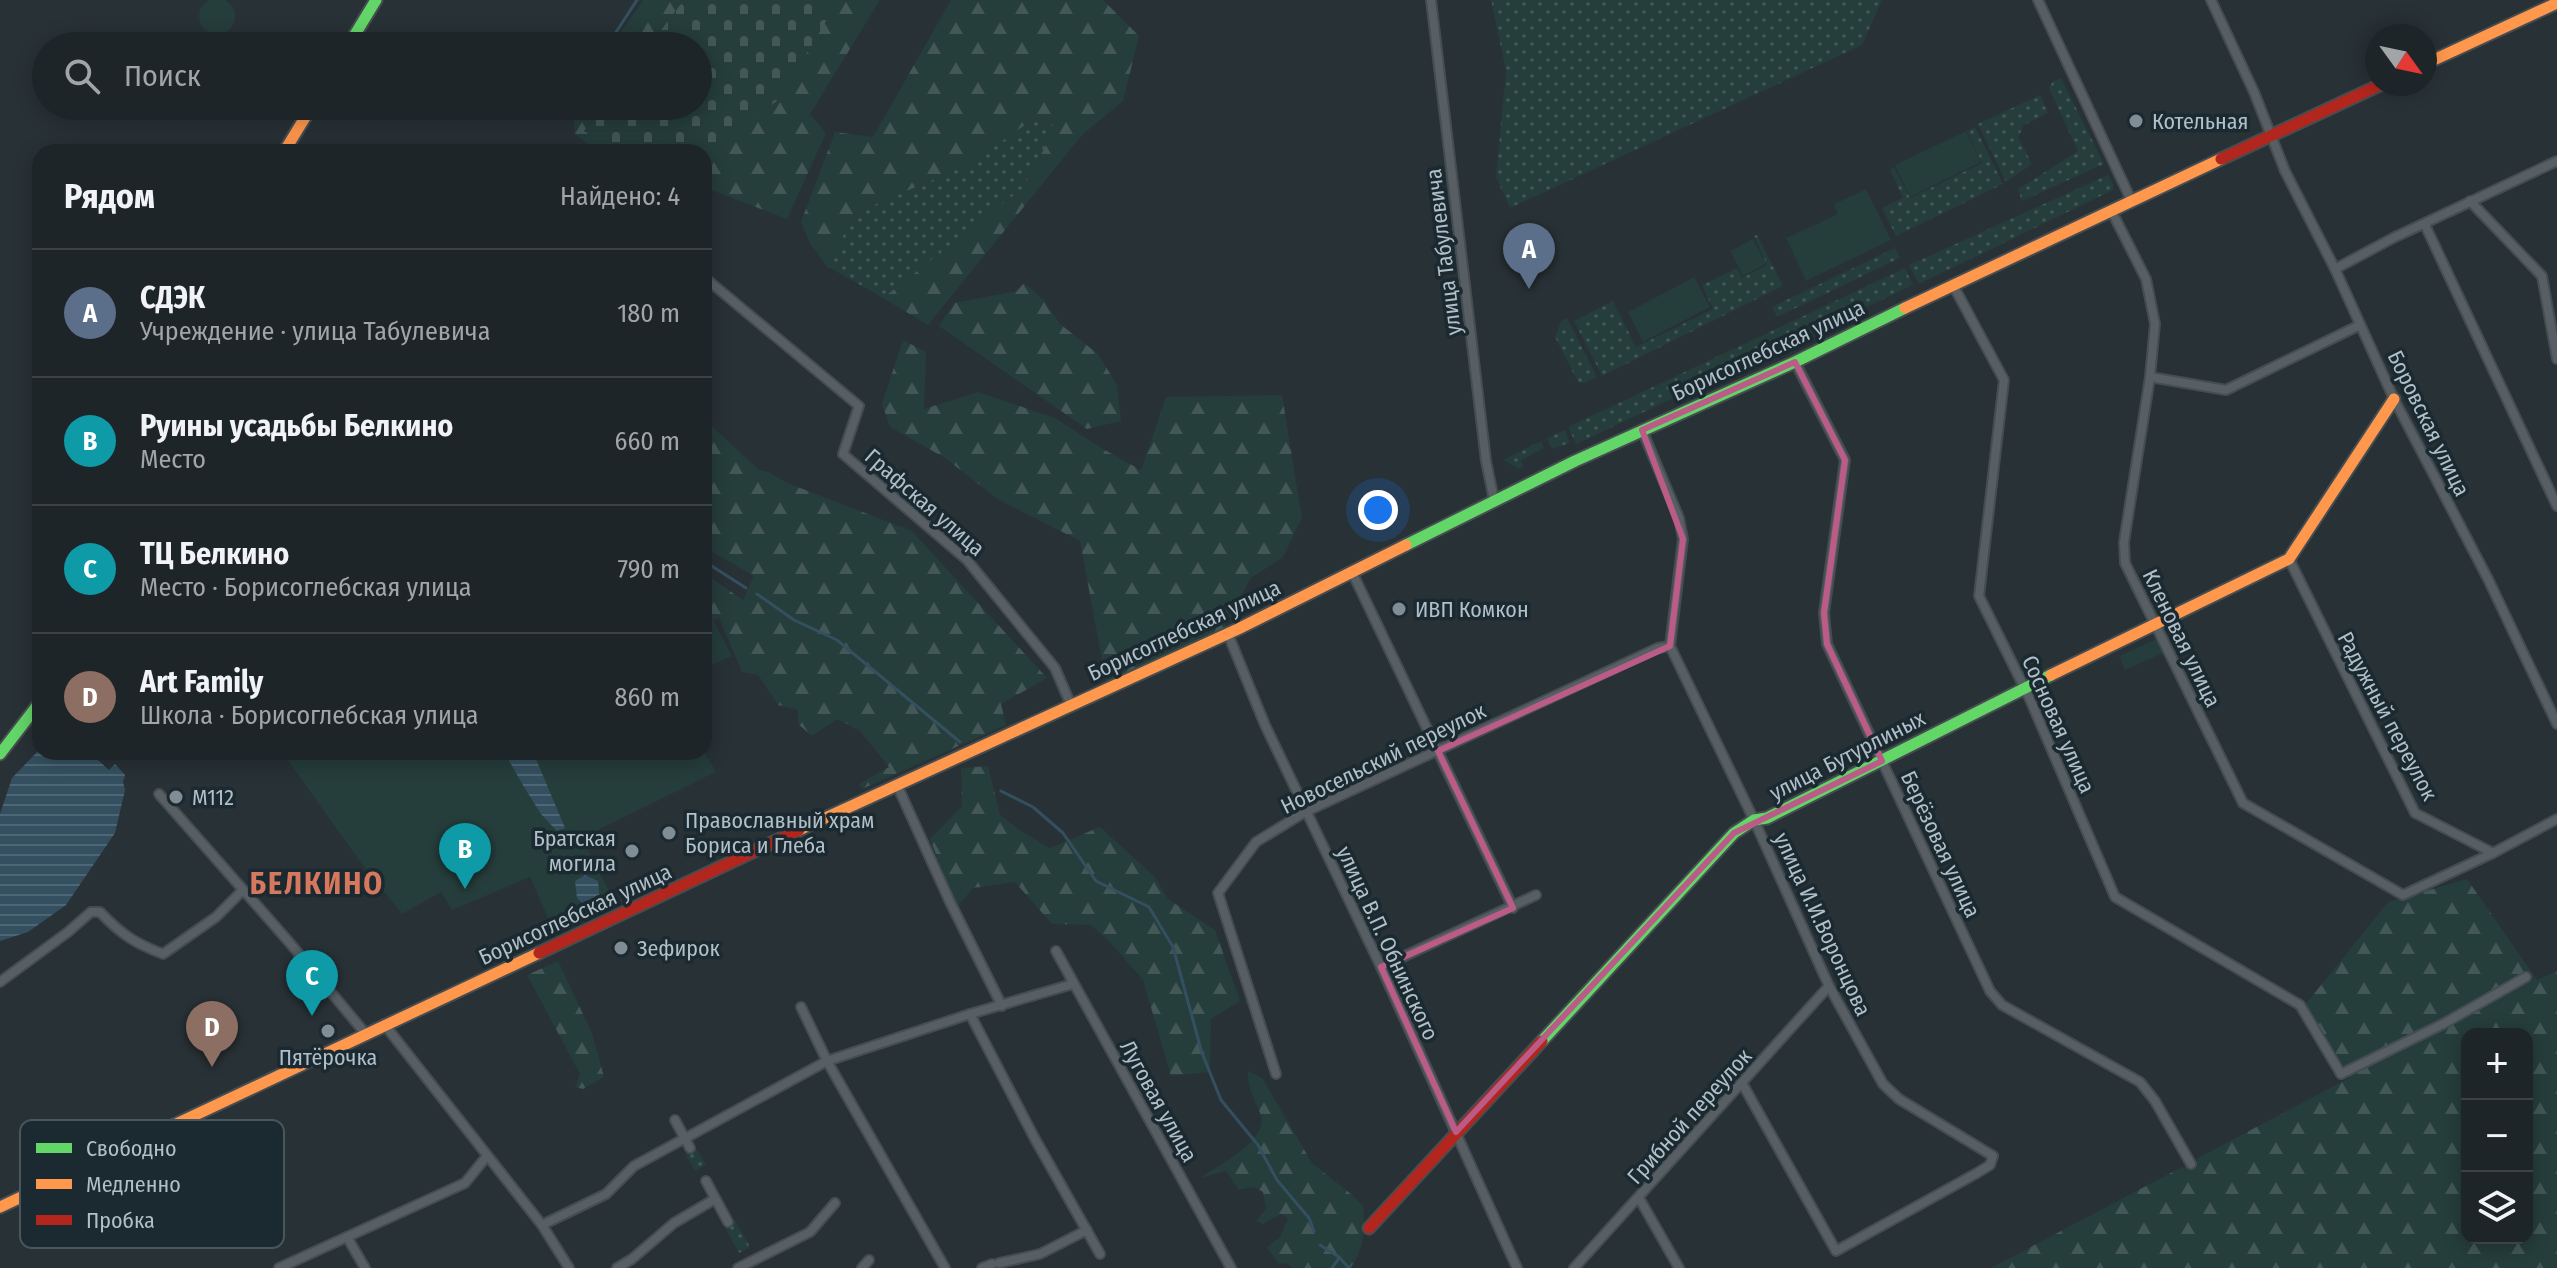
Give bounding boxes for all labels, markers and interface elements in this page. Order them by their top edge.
north arrow [2365,24,2437,96]
search box [32,32,712,120]
icon: search [60,54,104,98]
text: Поиск [124,58,201,94]
place label: Котельная [2152,108,2248,135]
marker: Котельная [2127,112,2145,130]
street label: улица Табулевича [1420,167,1467,337]
text: Рядом [64,176,155,217]
text: Найдено: 4 [560,181,680,212]
pin: A [1503,223,1555,289]
text: СДЭК [140,280,205,316]
street label: Борисоглебская улица [1667,294,1869,407]
text: A [83,298,97,329]
text: 180 m [617,298,680,329]
text: Учреждение · улица Табулевича [140,316,490,347]
street label: Боровская улица [2382,346,2475,500]
text: Руины усадьбы Белкино [140,408,453,444]
text: B [83,426,97,457]
text: 660 m [615,426,680,457]
street label: Графская улица [859,443,990,562]
text: Место [140,444,206,475]
your location [1358,490,1398,530]
text: ТЦ Белкино [140,536,289,572]
text: C [83,554,97,585]
text: 790 m [618,554,680,585]
street label: Кленовая улица [2137,565,2227,712]
text: Место · Борисоглебская улица [140,572,472,603]
street label: Борисоглебская улица [1083,574,1285,687]
place label: ИВП Комкон [1415,596,1529,623]
marker: ИВП Комкон [1390,600,1408,618]
street label: Радужный переулок [2332,627,2444,806]
street label: Сосновая улица [2016,651,2101,797]
text: Art Family [140,664,263,700]
text: D [82,682,98,713]
text: 860 m [614,682,680,713]
street label: Новосельский переулок [1276,697,1491,820]
text: Школа · Борисоглебская улица [140,700,478,731]
street label: улица Бутурлиных [1765,704,1930,806]
street label: Берёзовая улица [1895,767,1986,922]
place label: М112 [192,784,234,811]
marker: М112 [167,788,185,806]
place label: Православный храм Бориса и Глеба [685,807,874,859]
pin: B [439,823,491,889]
marker: Православный храм Бориса и Глеба [660,824,678,842]
place label: Братская могила [533,825,616,877]
street label: улица И.И.Воронцова [1768,828,1877,1020]
marker: Братская могила [623,842,641,860]
street label: улица В.П. Обнинского [1331,842,1444,1045]
street label: Борисоглебская улица [474,858,676,971]
district label: БЕЛКИНО [250,866,384,902]
place label: Зефирок [637,935,721,962]
marker: Зефирок [612,939,630,957]
pin: C [286,950,338,1016]
pin: D [186,1001,238,1067]
marker: Пятёрочка [319,1022,337,1040]
map controls [2461,1028,2533,1244]
button: + [2461,1028,2533,1100]
street label: Луговая улица [1114,1036,1203,1167]
street label: Грибной переулок [1621,1042,1758,1190]
place label: Пятёрочка [279,1044,377,1071]
button: − [2461,1100,2533,1172]
legend [20,1120,284,1248]
text: Свободно [86,1135,177,1162]
text: Медленно [86,1171,181,1198]
button: layers [2461,1172,2533,1244]
text: Пробка [86,1207,155,1234]

